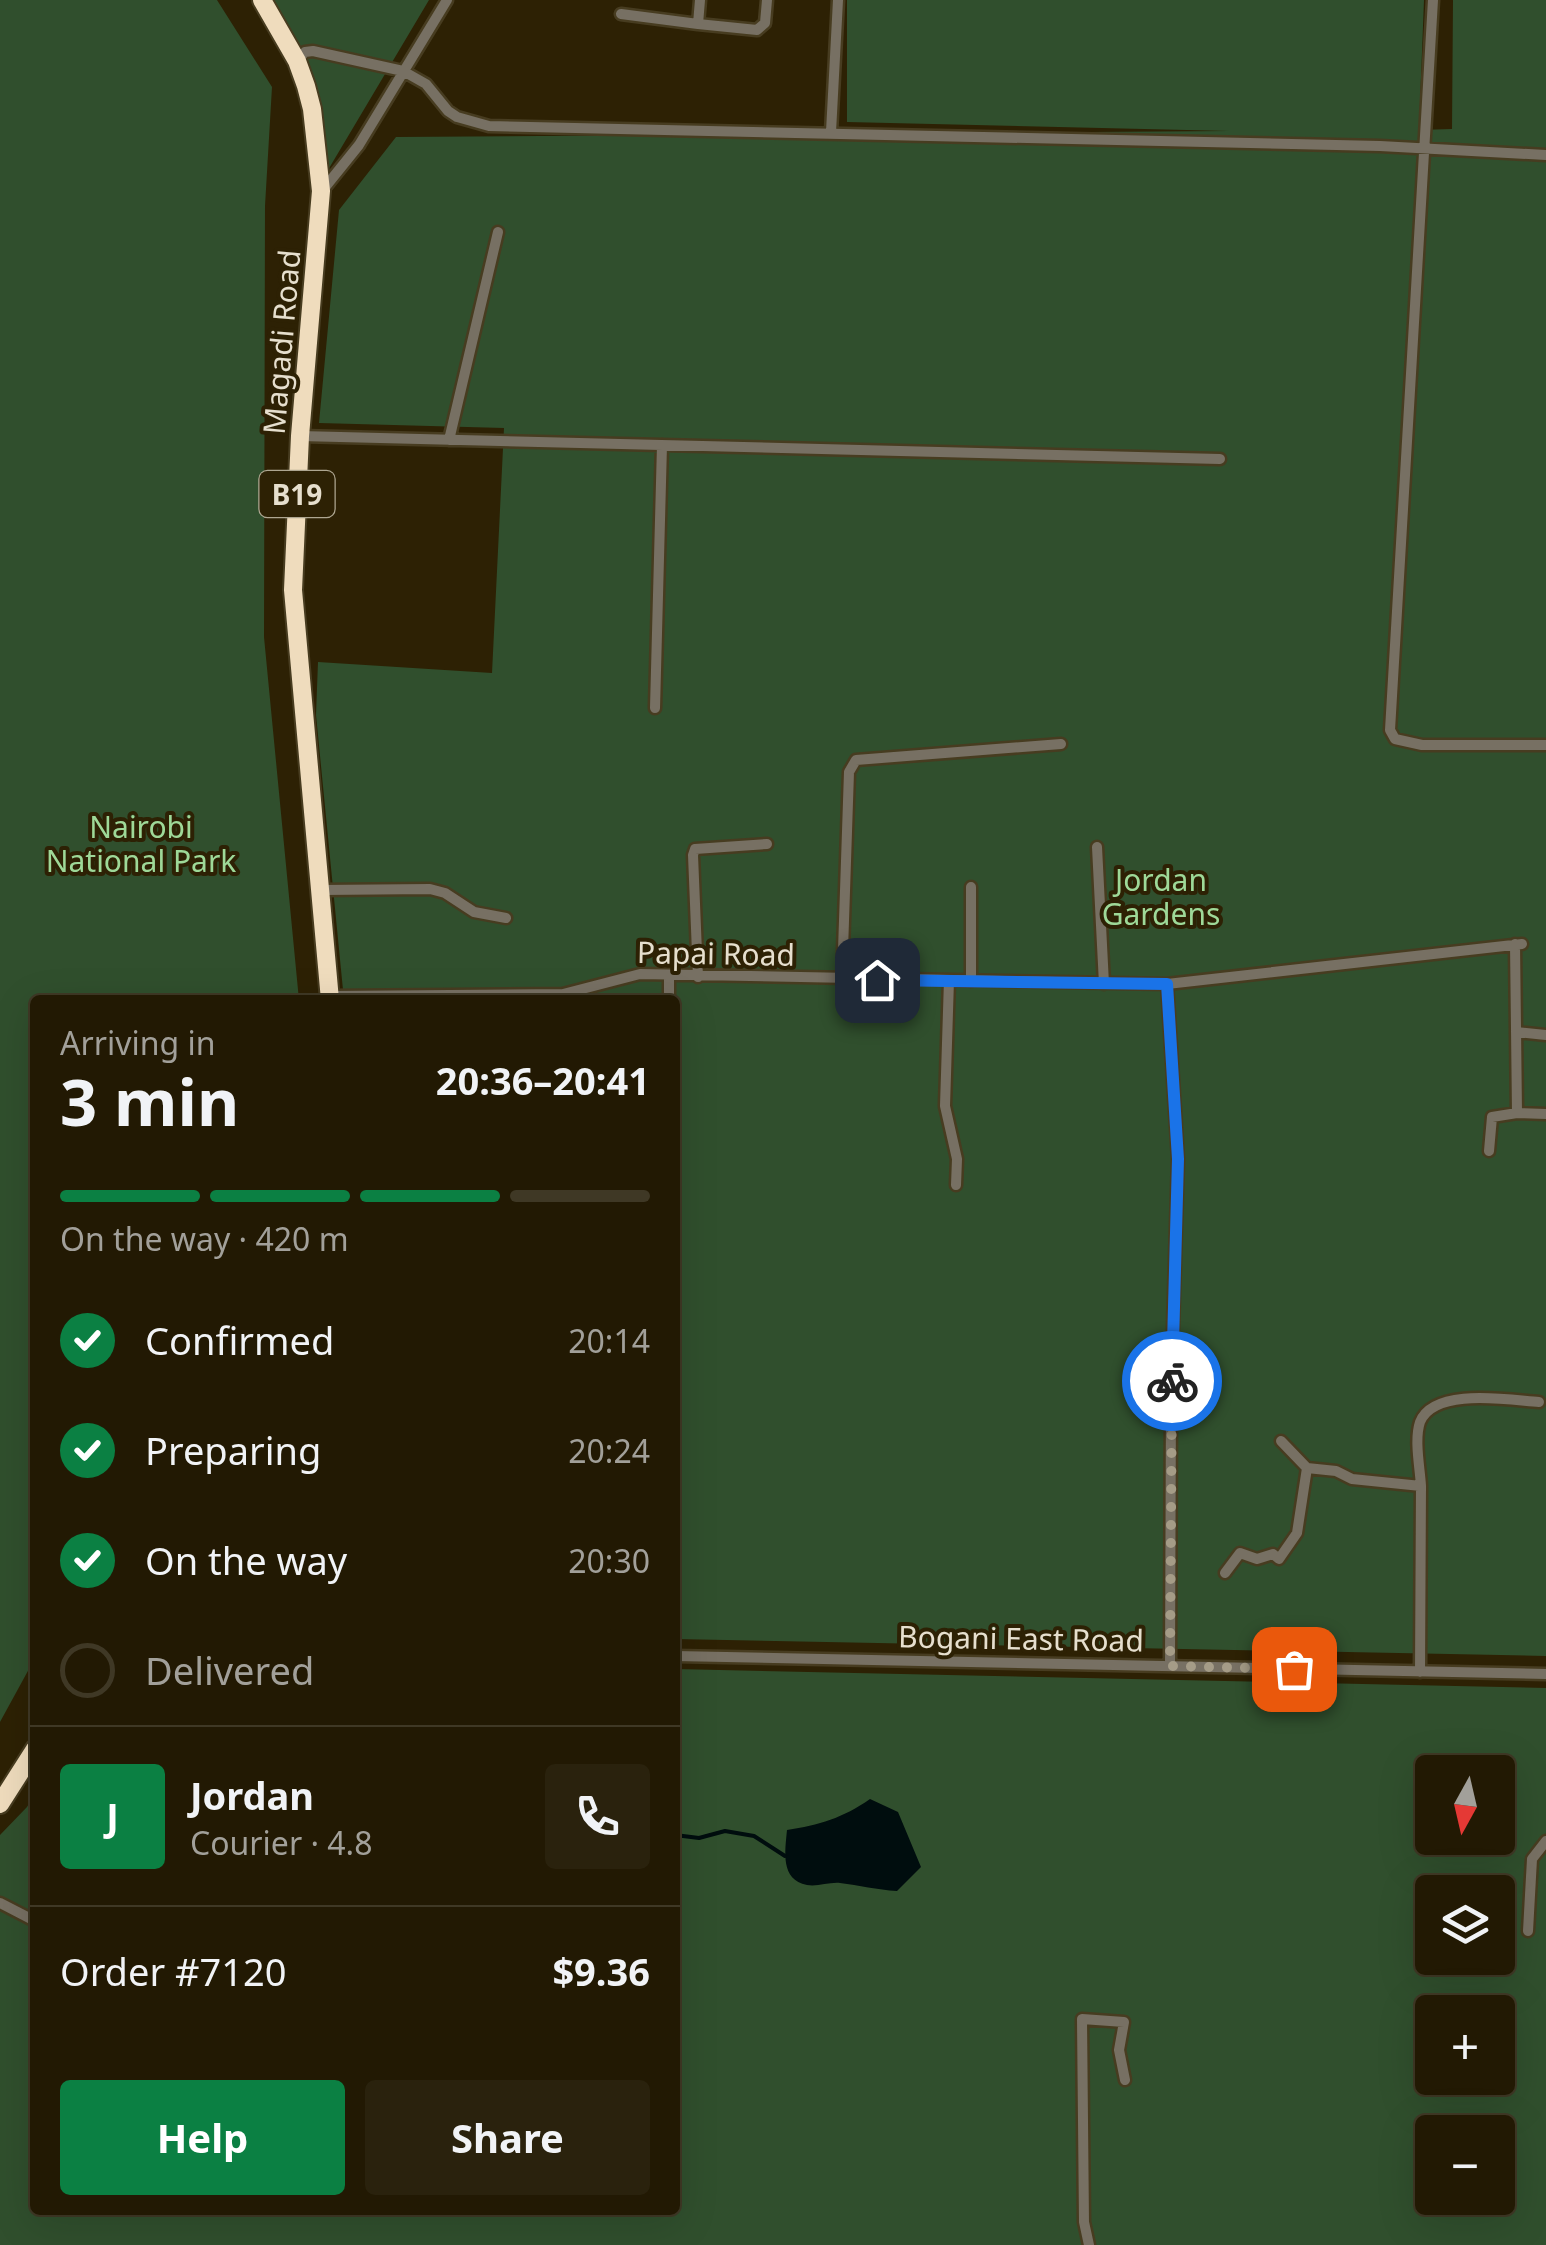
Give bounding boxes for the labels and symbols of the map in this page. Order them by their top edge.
street label: Magadi Road [252,248,310,436]
road number: B19 [260,471,334,517]
park label: Nairobi National Park [46,806,236,881]
park label: Jordan Gardens [1102,859,1220,934]
street label: Papai Road [637,931,795,975]
pin [835,938,920,1023]
courier [1122,1331,1222,1431]
street label: Bogani East Road [898,1615,1144,1661]
pin [1252,1627,1337,1712]
north arrow [1415,1755,1515,1855]

